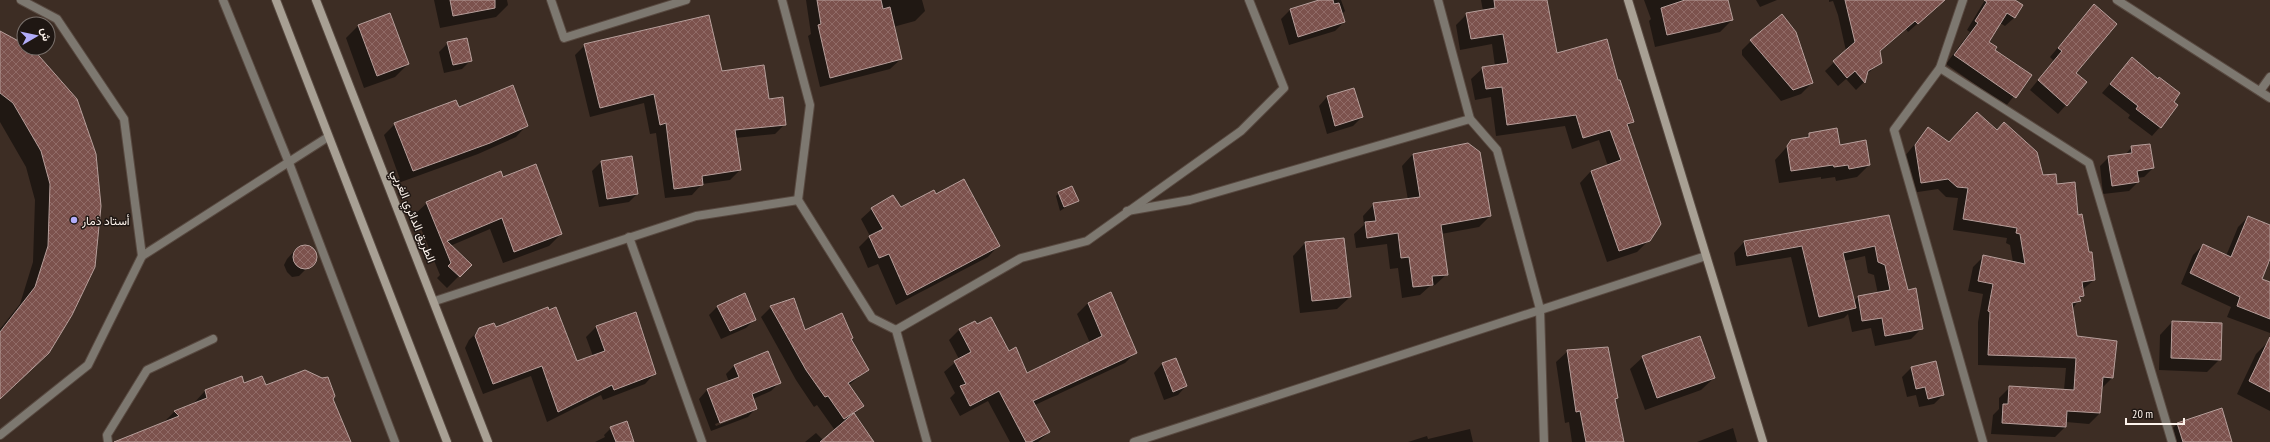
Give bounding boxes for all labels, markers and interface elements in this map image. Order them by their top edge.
north arrow [16,16,56,56]
text: ش [38,27,54,42]
street label: الطريق الدائري الغربي [386,167,440,266]
place label: أستاد ذمار [81,213,130,229]
marker: أستاد ذمار [69,215,79,225]
scale bar [2126,400,2184,426]
text: 20 m [2132,406,2153,421]

